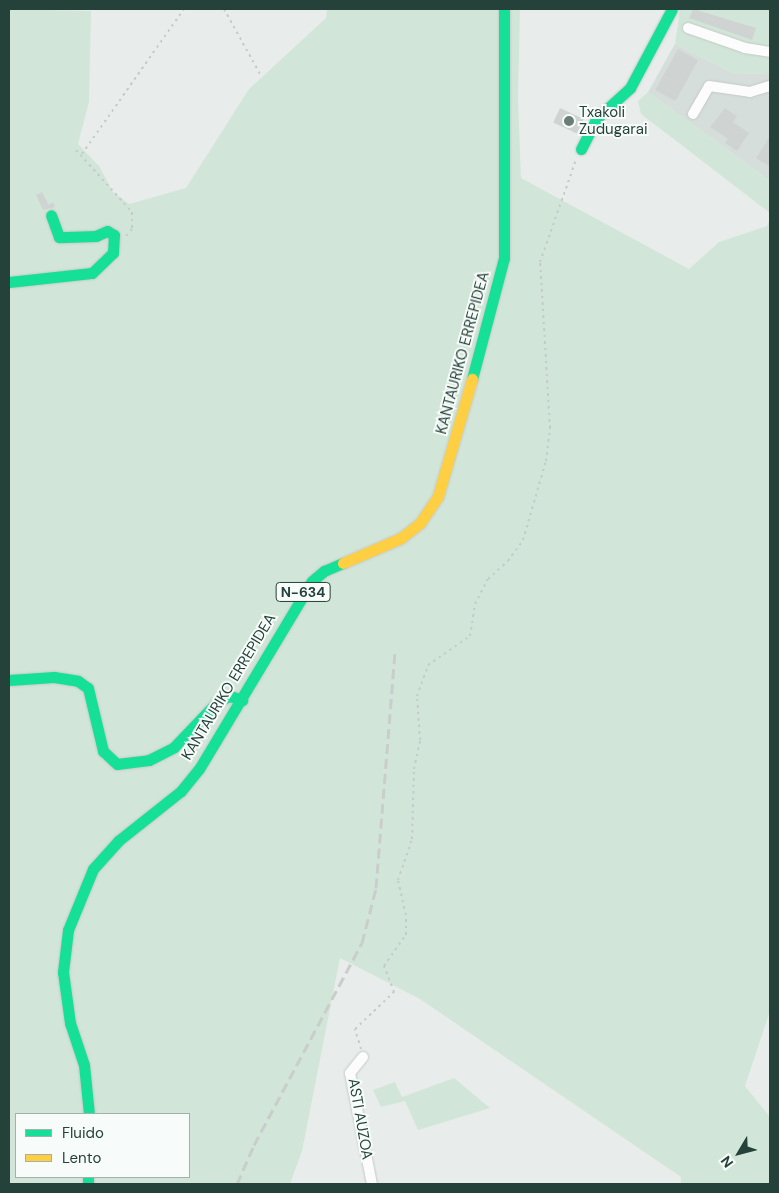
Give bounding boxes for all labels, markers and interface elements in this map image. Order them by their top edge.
place label: Txakoli Zudugarai [579,103,648,138]
marker: Txakoli Zudugarai [563,115,575,127]
street label: KANTAURIKO ERREPIDEA [433,270,493,436]
road number: N-634 [276,580,330,604]
street label: KANTAURIKO ERREPIDEA [178,611,280,763]
street label: ASTI AUZOA [344,1077,376,1161]
legend [15,1113,190,1178]
text: Fluido [62,1123,104,1143]
north arrow [714,1128,764,1178]
text: Lento [62,1148,101,1168]
text: N [717,1153,737,1172]

